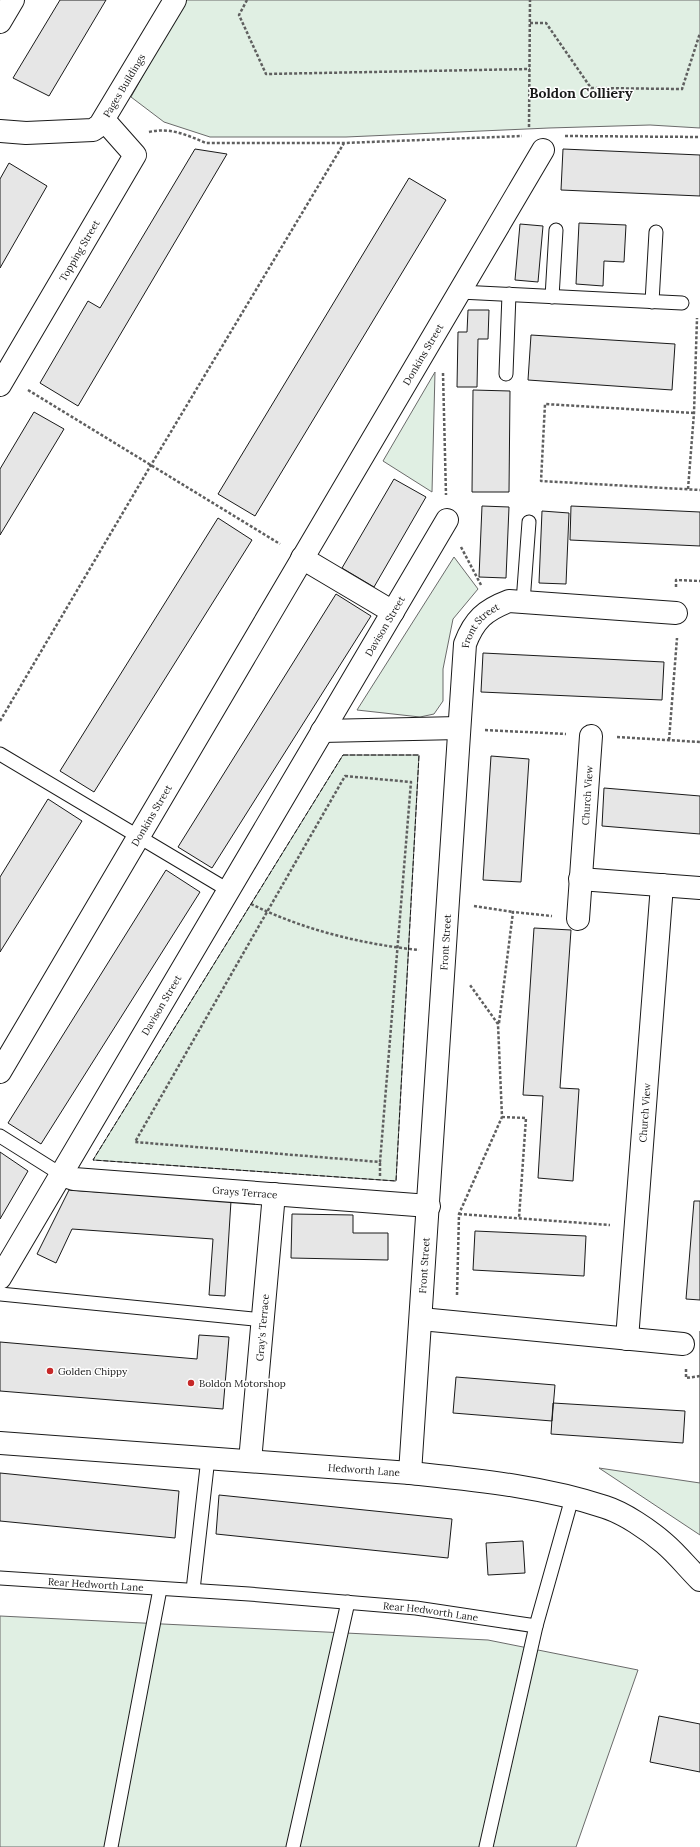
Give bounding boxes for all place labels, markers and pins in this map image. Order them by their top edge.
place label: Golden Chippy [58,1365,128,1378]
marker: Golden Chippy [45,1366,55,1376]
place label: Boldon Motorshop [199,1377,286,1390]
marker: Boldon Motorshop [186,1378,196,1388]

